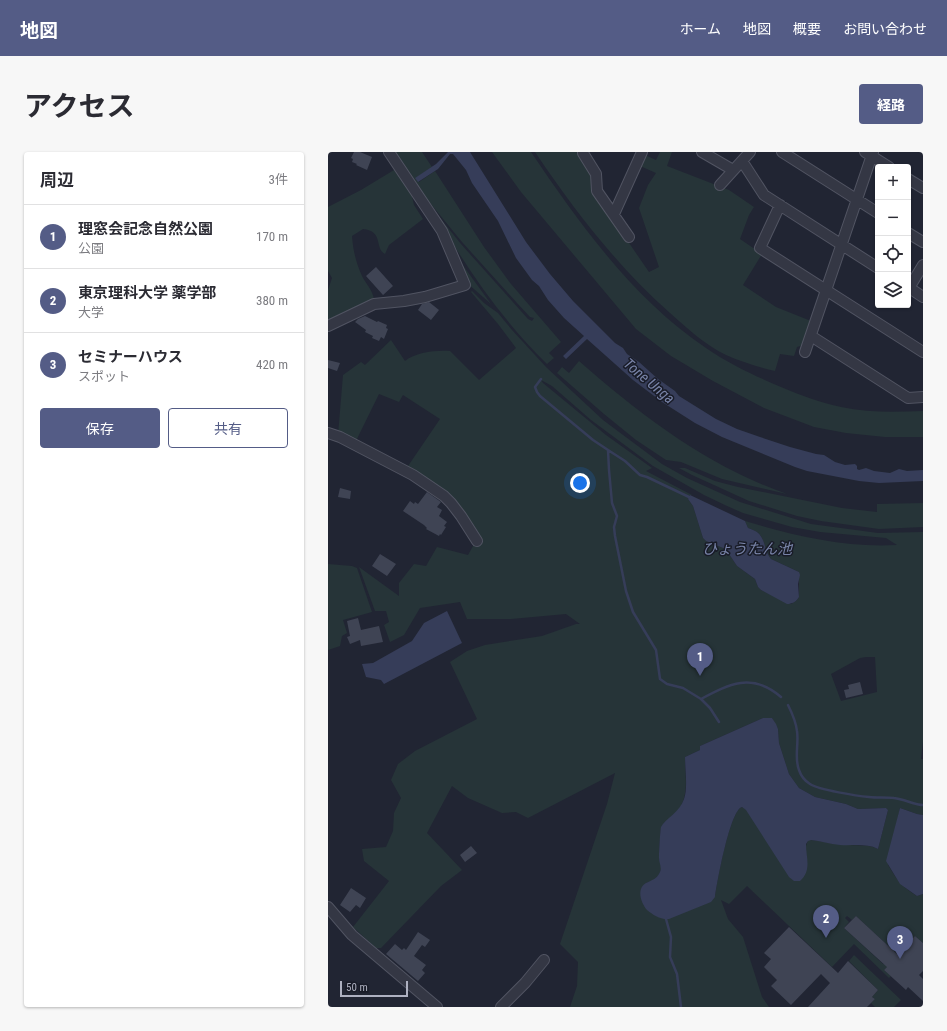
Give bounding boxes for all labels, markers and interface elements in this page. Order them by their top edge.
text: 地図 [20,19,58,42]
text: ホーム [679,21,721,37]
text: 地図 [743,21,771,37]
text: 概要 [793,21,821,37]
text: お問い合わせ [843,21,927,37]
button: 経路 [859,84,923,124]
text: アクセス [24,90,135,123]
map controls [875,164,911,308]
button: + [875,164,911,200]
text: 周辺 [40,170,74,190]
text: 3件 [269,172,288,187]
button: − [875,200,911,236]
text: 理窓会記念自然公園 [78,220,213,238]
text: 1 [50,229,56,244]
text: 170 m [256,229,288,244]
button: locate [875,236,911,272]
text: 公園 [78,241,104,256]
button: layers [875,272,911,308]
text: 東京理科大学 薬学部 [78,284,216,302]
text: 2 [50,293,56,308]
text: 380 m [256,293,288,308]
text: 大学 [78,305,104,320]
text: セミナーハウス [78,348,183,366]
water label: Tone Unga [620,355,678,407]
text: 3 [50,357,56,372]
text: 420 m [256,357,288,372]
text: スポット [78,369,130,384]
button: 保存 [40,408,160,448]
button: 共有 [168,408,288,448]
your location [570,473,590,493]
water label: ひょうたん池 [702,540,794,558]
pin: 1 [687,643,713,676]
pin: 2 [813,905,839,938]
pin: 3 [887,926,913,959]
scale bar [340,979,408,998]
text: 50 m [346,981,368,994]

